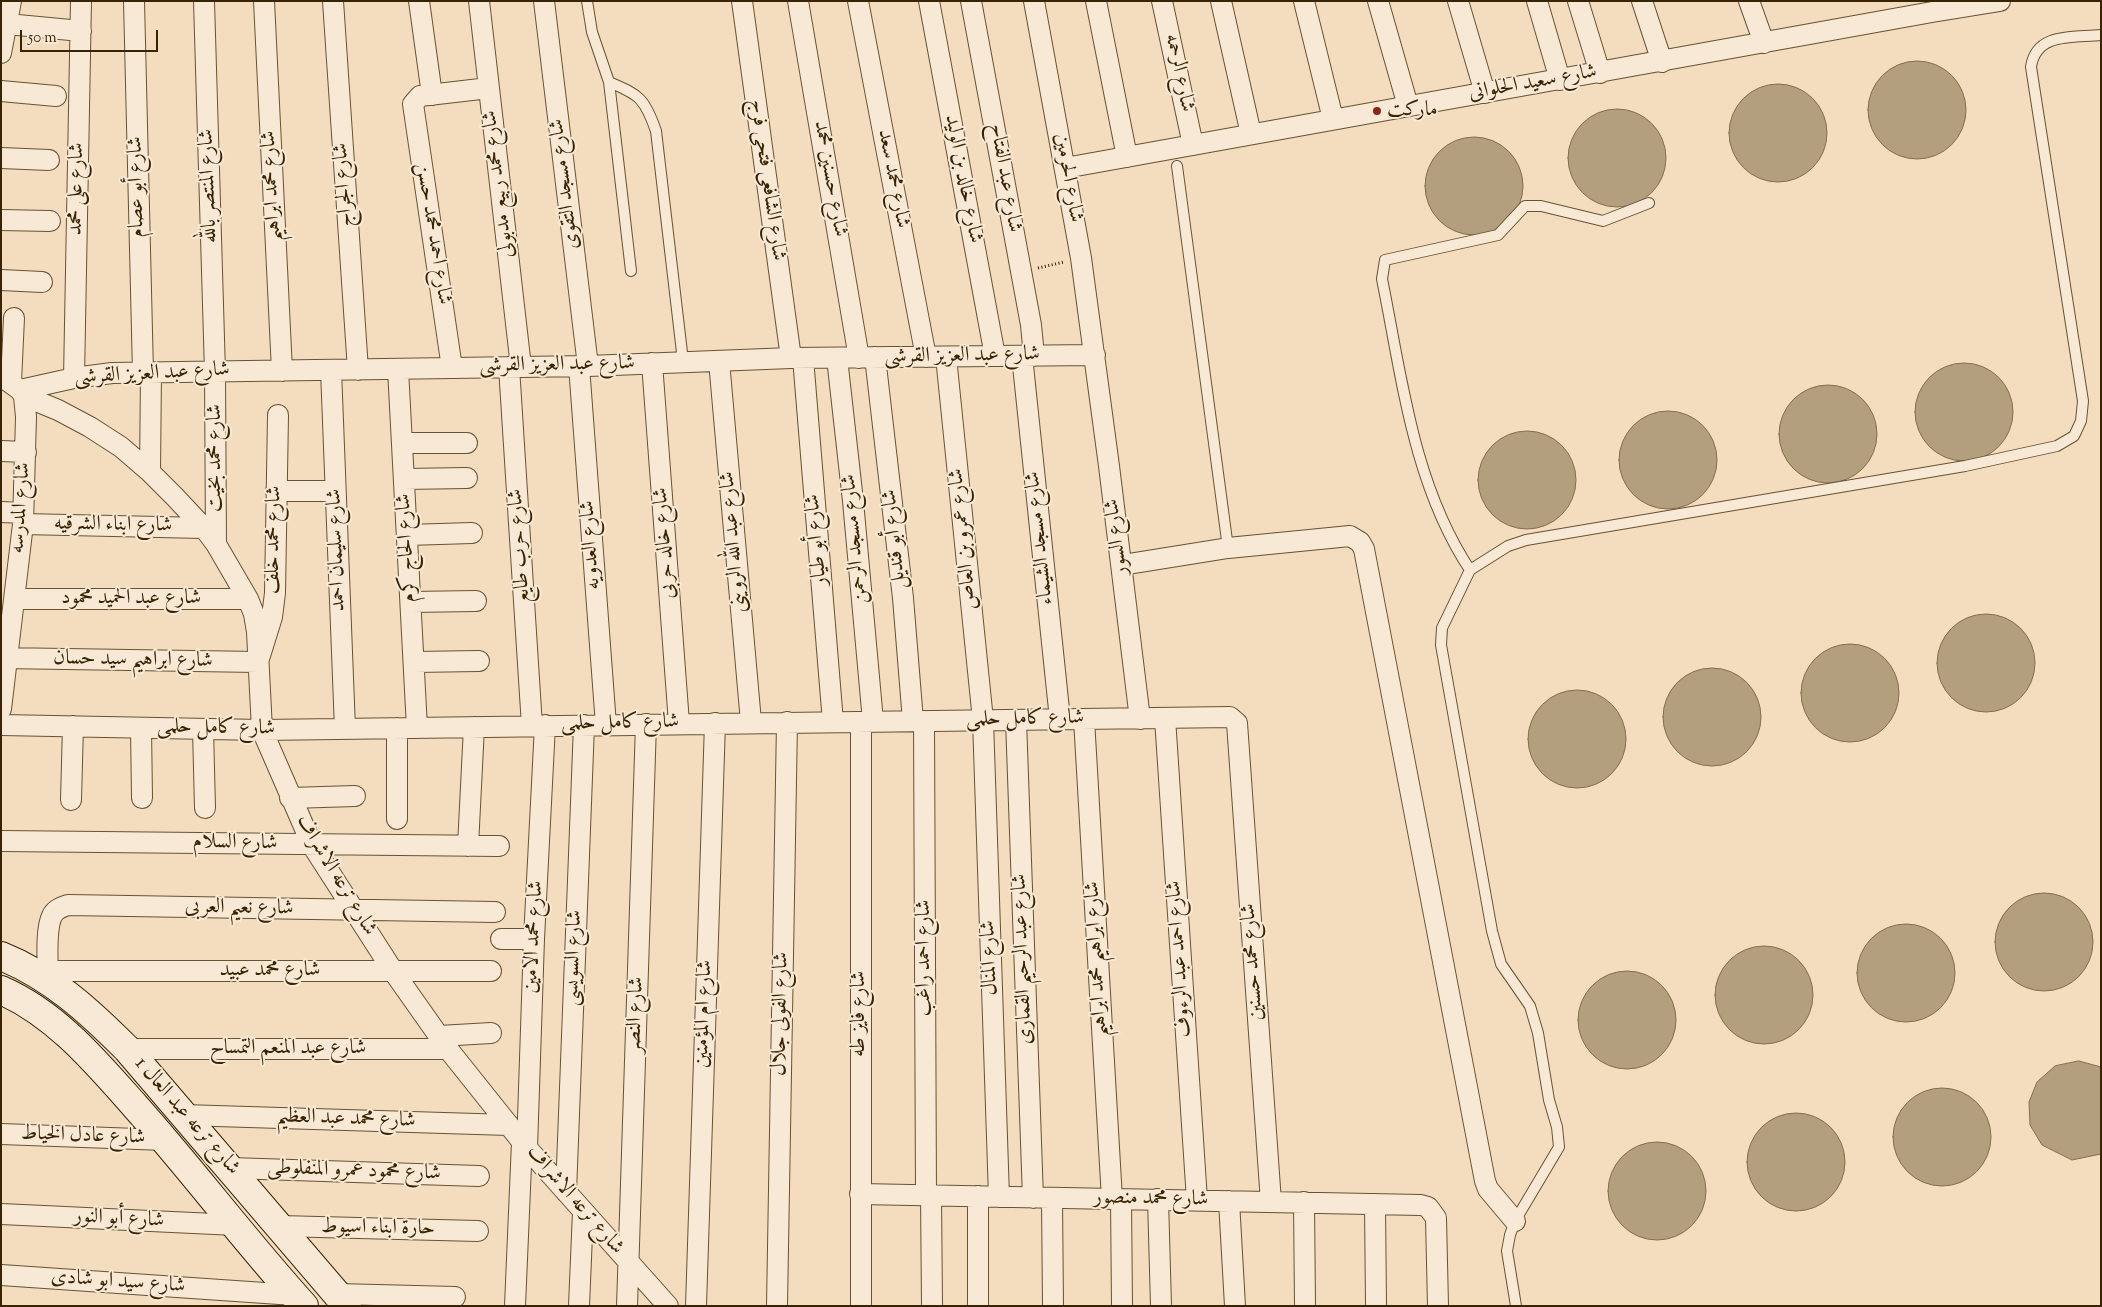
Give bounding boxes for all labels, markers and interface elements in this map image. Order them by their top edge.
scale bar [22,20,160,52]
text: 50 m [28,28,57,49]
street label: شارع الرحمه [1157,32,1199,114]
street label: شارع سعيد الحلوانى [1467,60,1599,108]
street label: شارع الشافعى فتحى فرج [742,97,790,263]
place label: ماركت [1387,98,1438,124]
marker: ماركت [1371,105,1383,117]
street label: شارع محمد ربيع مدبولى [478,109,522,259]
street label: شارع خالد بن الوليد [937,113,987,245]
street label: شارع مسجد التقوى [546,117,586,251]
street label: شارع حسنين محمد [806,119,852,239]
street label: شارع عبد الفتاح [982,121,1026,235]
street label: شارع محمد سعد [870,127,914,231]
street label: شارع المنتصر بالله [195,128,225,244]
street label: شارع محمد ابراهيم [258,130,288,242]
street label: شارع الحرمين [1047,131,1087,225]
street label: شارع أبو عصام [125,136,151,238]
street label: شارع على محمد [65,142,91,236]
street label: شارع الجراج [329,142,361,228]
street label: شارع احمد محمد حسن [408,161,456,307]
street label: شارع عبد العزيز القرشى [884,343,1040,371]
street label: شارع عبد العزيز القرشى [479,352,635,380]
street label: شارع عبد العزيز القرشى [74,358,230,392]
street label: شارع محمد بخيت [203,404,229,512]
street label: شارع المدرسه [6,462,38,554]
street label: شارع عمرو بن العاص [945,467,985,611]
street label: شارع عبد الله الروينى [716,470,754,614]
street label: شارع مسجد الشيماء [1021,470,1061,606]
street label: شارع مسجد الرحمن [838,473,874,605]
street label: شارع محمد خلف [261,485,289,595]
street label: شارع خالد حربى [650,486,682,600]
street label: شارع سليمان احمد [323,488,353,612]
street label: شارع حرب طايع [504,488,538,604]
street label: شارع أبو قنديل [878,488,914,590]
street label: شارع الحاج كرم [393,493,423,603]
street label: شارع أبو طيار [801,493,835,587]
street label: شارع السور [1101,497,1135,577]
street label: شارع العدويه [576,499,608,591]
street label: شارع ابناء الشرقيه [53,512,173,540]
street label: شارع عبد الحميد محمود [61,586,201,612]
street label: شارع ابراهيم سيد حسان [53,647,213,675]
street label: شارع كامل حلمى [966,706,1084,734]
street label: شارع كامل حلمى [561,710,679,738]
street label: شارع كامل حلمى [157,715,275,743]
street label: شارع ترعه الاشراف [289,811,381,941]
street label: شارع السلام [192,831,278,857]
street label: شارع عبد الرحيم القمارى [1008,873,1040,1045]
street label: شارع محمد الامين [519,880,551,994]
street label: شارع احمد عبد الرءوف [1163,880,1199,1038]
street label: شارع ابراهيم محمد ابراهيم [1081,881,1115,1037]
street label: شارع نعيم العربى [184,895,294,923]
street label: شارع احمد راغب [912,900,938,1016]
street label: شارع محمد حسنين [1237,903,1271,1021]
street label: شارع السويسى [561,910,589,1006]
street label: شارع المنال [977,920,1005,996]
street label: شارع الفولى جلال [768,952,796,1076]
street label: شارع محمد عبيد [220,958,320,984]
street label: شارع ام المؤمنين [691,960,719,1068]
street label: شارع فايز طه [847,971,873,1057]
street label: شارع النصر [623,976,651,1054]
street label: شارع عبد المنعم التمساح [210,1036,366,1062]
street label: شارع ترعه عبد العال 1 [128,1053,244,1181]
street label: شارع محمد عبد العظيم [276,1105,416,1135]
street label: شارع عادل الخياط [20,1122,146,1152]
street label: شارع ترعه الاشراف [520,1141,628,1261]
street label: شارع محمود عمرو المنفلوطى [267,1156,441,1188]
street label: شارع محمد منصور [1093,1186,1209,1214]
street label: شارع أبو النور [73,1205,165,1235]
street label: حارة ابناء اسيوط [321,1215,435,1243]
street label: شارع سيد ابو شادى [50,1266,186,1300]

